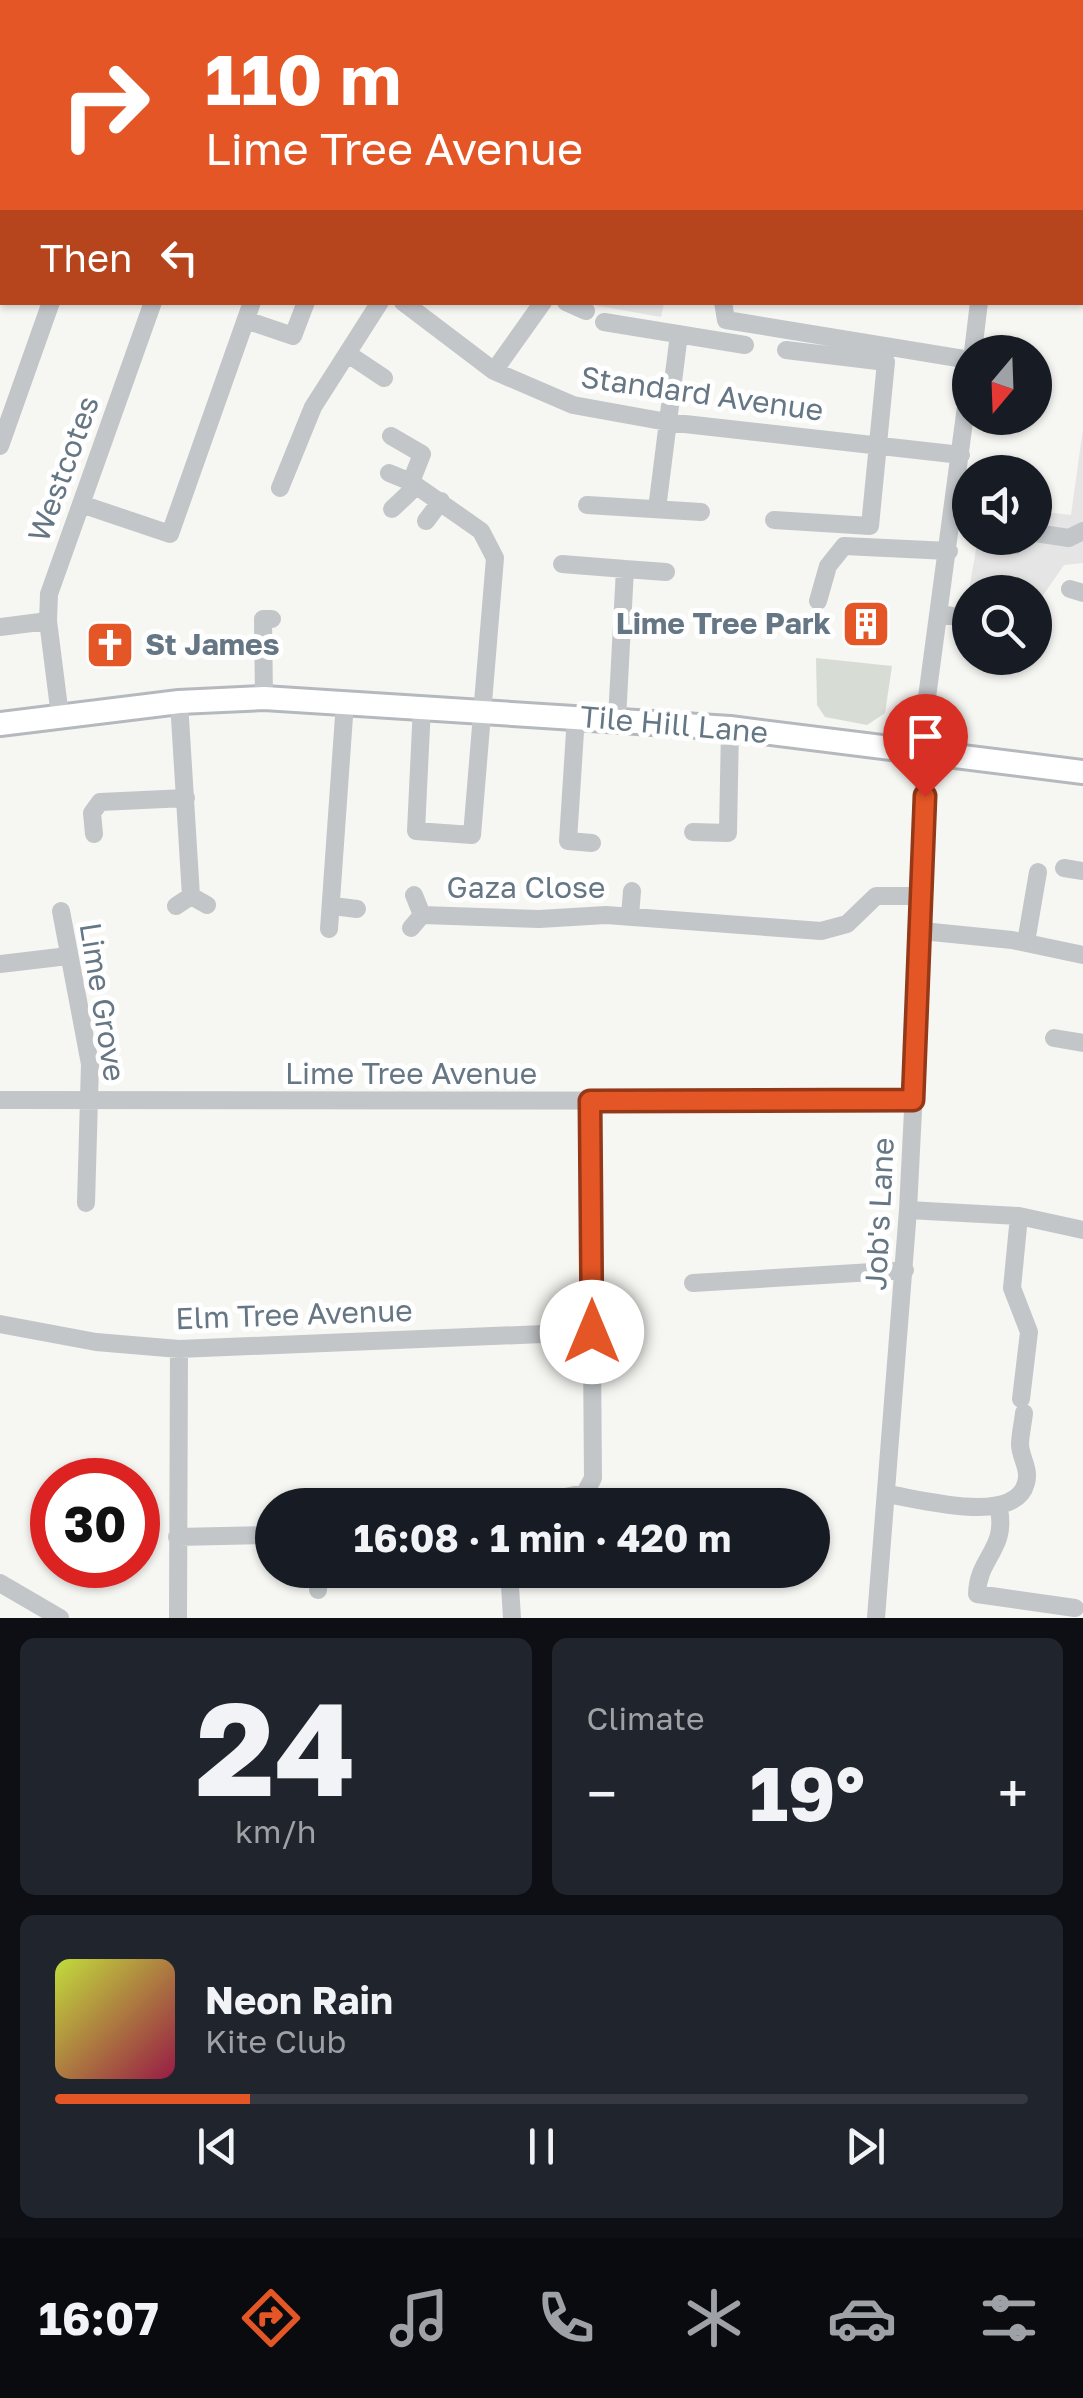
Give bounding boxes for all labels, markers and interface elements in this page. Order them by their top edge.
text: 110 m [205,36,401,120]
icon: right [40,40,170,170]
text: Lime Tree Avenue [205,121,583,175]
icon: left [152,230,207,285]
text: Then [40,235,132,280]
north arrow [952,335,1052,435]
map controls [952,335,1052,675]
street label: Standard Avenue [578,358,826,428]
street label: Westcotes [20,391,106,546]
button: sound [952,455,1052,555]
button: search [952,575,1052,675]
building icon: Lime Tree Park [840,598,892,650]
place label: Lime Tree Park [616,605,832,641]
church icon: St James [84,619,136,671]
place label: St James [145,626,280,662]
pin [883,694,968,797]
street label: Tile Hill Lane [579,698,770,750]
icon: arrive [898,709,953,764]
street label: Gaza Close [447,869,605,905]
street label: Lime Grove [73,920,133,1084]
street label: Lime Tree Avenue [285,1055,537,1091]
street label: Job's Lane [857,1137,901,1291]
position arrow [540,1280,644,1384]
street label: Elm Tree Avenue [175,1292,413,1336]
speed limit sign: 30 [30,1458,160,1588]
text: 16:08 · 1 min · 420 m [354,1515,731,1560]
text: 24 [195,1669,356,1825]
text: Climate [587,1699,705,1737]
text: 19° [749,1747,865,1838]
text: − [587,1760,617,1826]
text: + [998,1760,1028,1826]
text: km/h [235,1812,316,1850]
text: Neon Rain [205,1977,393,2022]
text: Kite Club [205,2022,346,2060]
icon: previous [190,2119,245,2174]
icon: pause [514,2119,569,2174]
icon: next [838,2119,893,2174]
icon: directions [236,2283,306,2353]
icon: music [384,2283,454,2353]
icon: phone [531,2283,601,2353]
icon: climate [679,2283,749,2353]
icon: car [827,2283,897,2353]
icon: filters [974,2283,1044,2353]
text: 16:07 [39,2291,159,2345]

